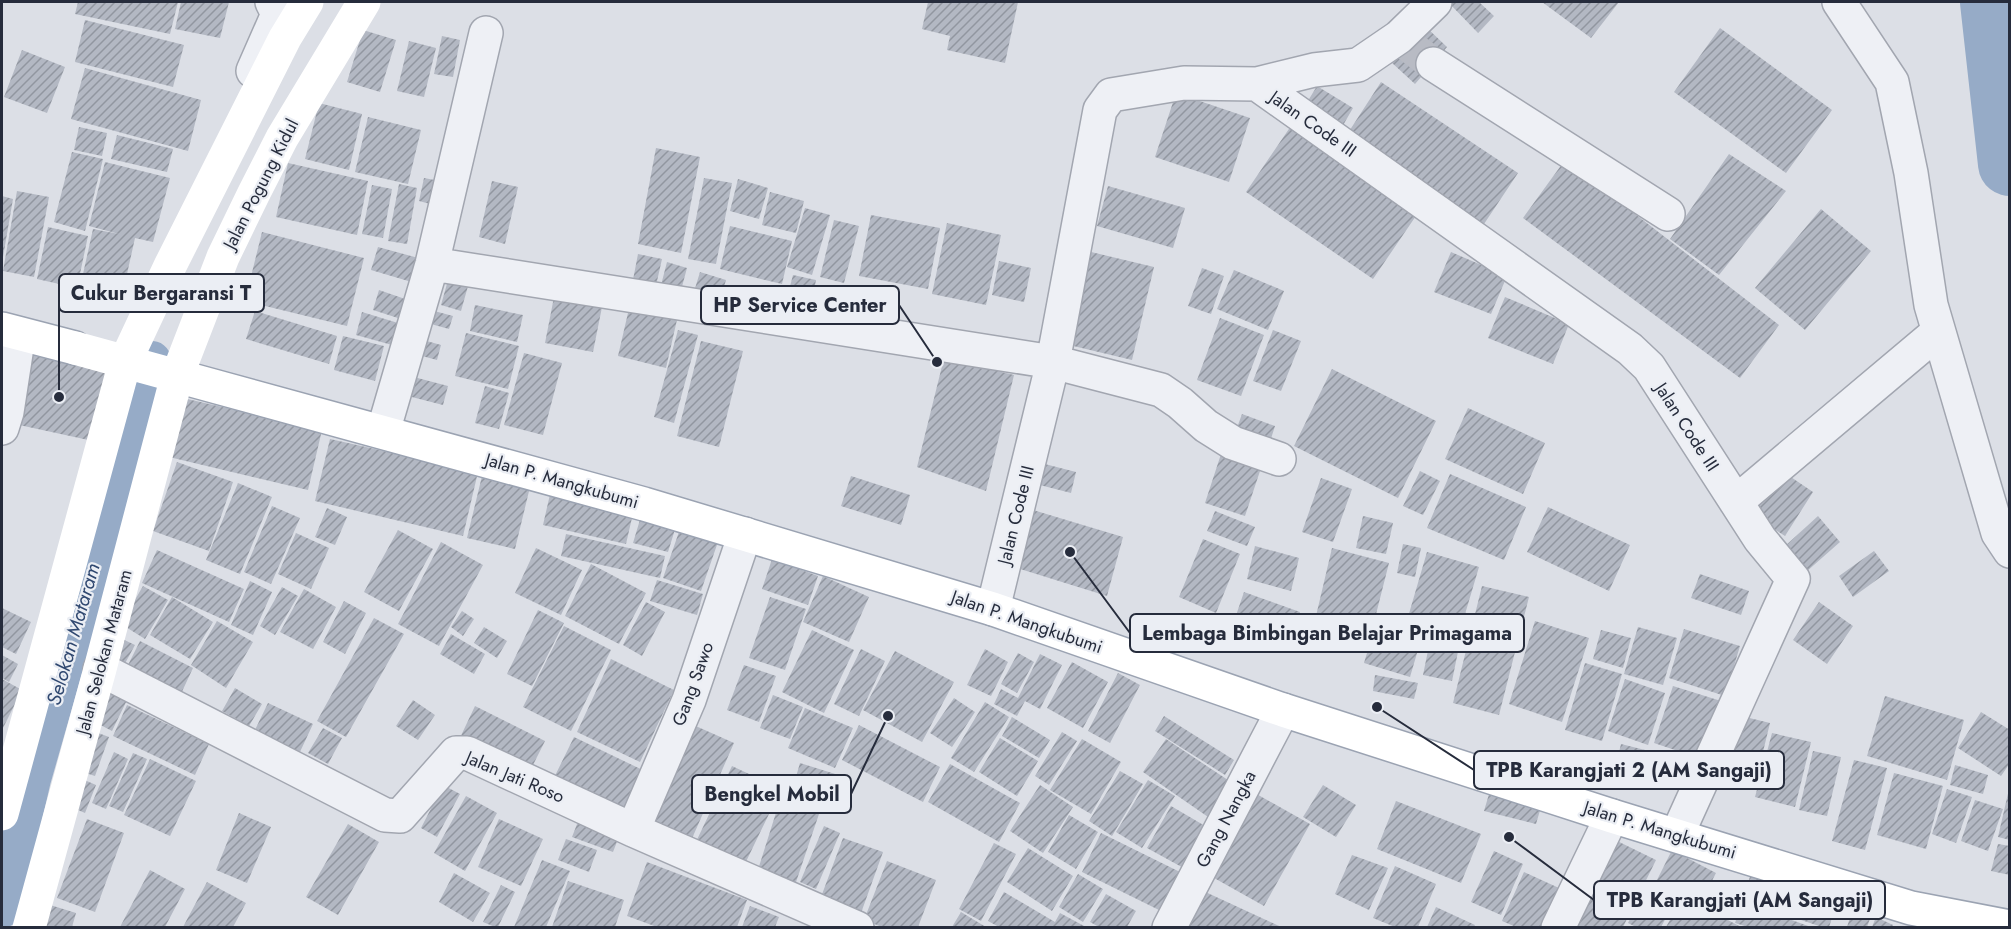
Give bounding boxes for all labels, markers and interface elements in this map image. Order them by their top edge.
street label: Jalan Code III [1263,83,1362,164]
street label: Jalan Pogung Kidul [216,114,305,256]
callout: Cukur Bergaransi T [59,274,264,312]
text: Cukur Bergaransi T [71,279,252,308]
callout: HP Service Center [701,286,899,324]
text: HP Service Center [713,291,887,320]
street label: Jalan Code III [1648,376,1725,476]
street label: Jalan P. Mangkubumi [480,446,642,515]
street label: Jalan Code III [991,463,1041,569]
water label: Selokan Mataram [39,560,108,709]
street label: Jalan Selokan Mataram [69,566,139,740]
street label: Jalan P. Mangkubumi [946,583,1106,660]
callout: Lembaga Bimbingan Belajar Primagama [1130,614,1524,652]
text: Lembaga Bimbingan Belajar Primagama [1142,619,1512,648]
street label: Gang Sawo [666,638,720,730]
street label: Jalan Jati Roso [460,744,569,810]
callout: TPB Karangjati 2 (AM Sangaji) [1474,751,1784,789]
text: TPB Karangjati 2 (AM Sangaji) [1486,756,1772,785]
street label: Gang Nangka [1189,766,1263,872]
callout: Bengkel Mobil [692,775,851,813]
text: Bengkel Mobil [704,780,840,809]
street label: Jalan P. Mangkubumi [1578,794,1740,866]
callout: TPB Karangjati (AM Sangaji) [1594,881,1885,919]
text: TPB Karangjati (AM Sangaji) [1607,886,1873,915]

